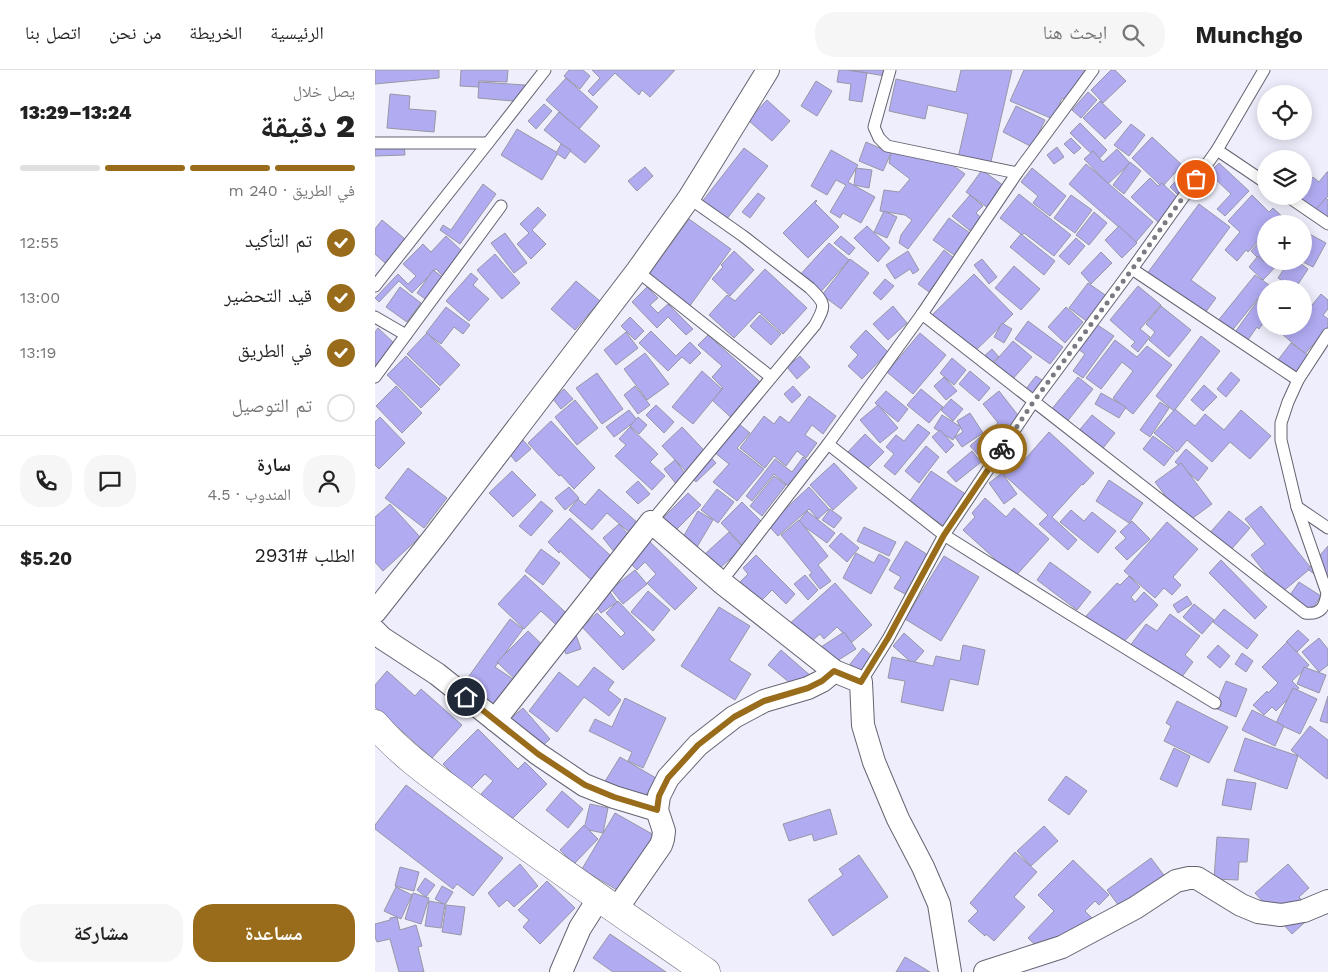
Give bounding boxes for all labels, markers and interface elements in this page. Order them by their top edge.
search box [815,12,1165,57]
text: ابحث هنا [1043,21,1107,44]
icon: search [1119,21,1147,49]
text: Munchgo [1195,21,1303,49]
text: اتصل بنا [25,22,81,43]
text: من نحن [109,22,161,43]
text: الخريطة [189,22,242,43]
text: الرئيسية [270,22,324,43]
text: يصل خلال [293,82,355,101]
map controls [1257,85,1312,335]
button: locate [1257,85,1312,140]
text: 13:24–13:29 [20,101,131,124]
text: 2 دقيقة [260,107,355,145]
button: layers [1257,150,1312,205]
pin [1175,158,1217,200]
icon: bag [1182,165,1210,193]
text: في الطريق · 240 m [229,181,355,200]
button: + [1257,215,1312,270]
text: تم التأكيد [245,229,312,252]
icon: check [327,229,355,257]
text: 12:55 [20,233,59,252]
button: − [1257,280,1312,335]
text: قيد التحضير [224,284,312,307]
icon: check [327,284,355,312]
text: 13:00 [20,288,60,307]
text: في الطريق [238,339,312,362]
icon: check [327,339,355,367]
text: 13:19 [20,343,56,362]
text: تم التوصيل [232,394,312,417]
courier [977,424,1027,474]
icon: bike [988,435,1016,463]
text: سارة [257,453,291,476]
button: phone [20,455,72,507]
button: chat [84,455,136,507]
button: person [303,455,355,507]
text: المندوب · 4.5 [207,485,291,504]
text: الطلب #2931 [255,544,355,567]
text: $5.20 [20,547,72,570]
pin [445,676,487,718]
icon: home [452,683,480,711]
button: مشاركة [20,904,183,962]
button: مساعدة [193,904,355,962]

